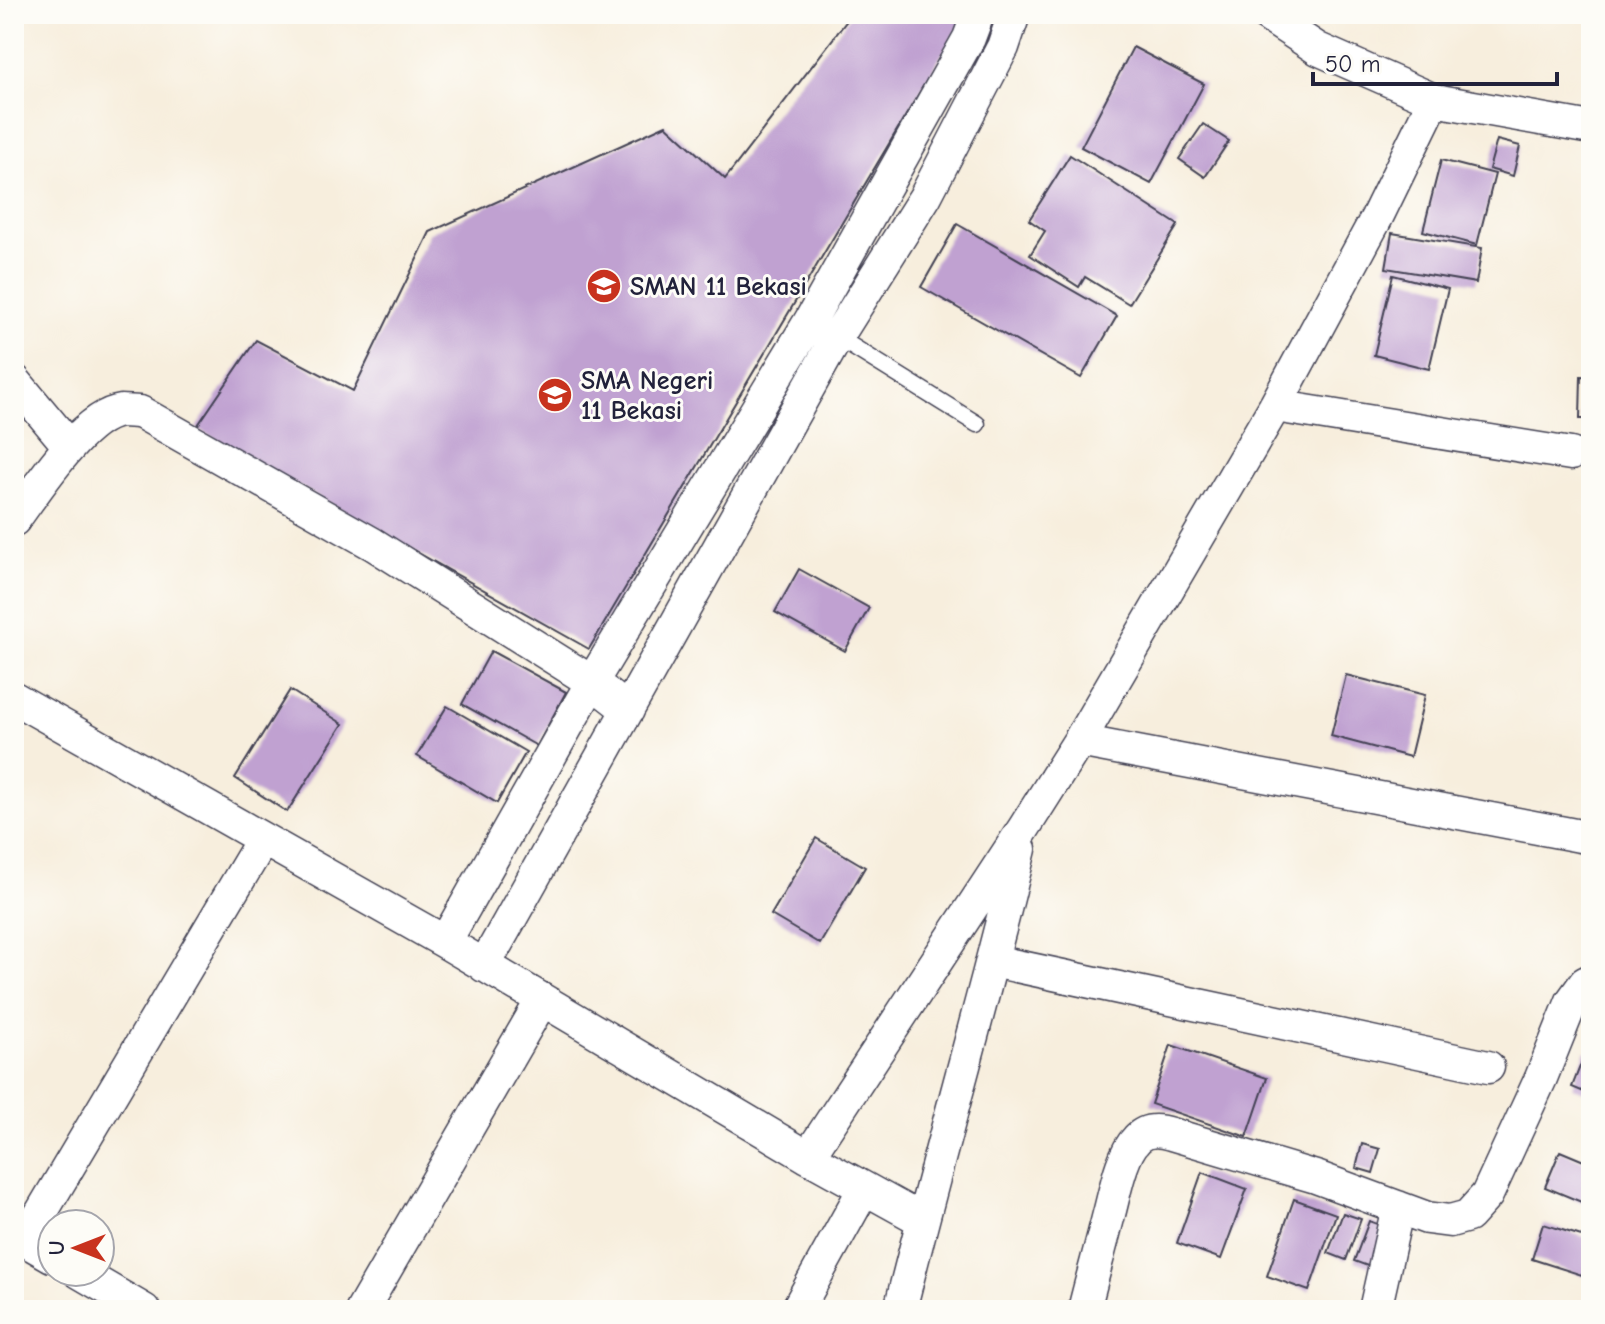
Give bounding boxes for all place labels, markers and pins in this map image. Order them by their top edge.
school or university icon: SMAN 11 Bekasi [585,267,623,305]
place label: SMAN 11 Bekasi [630,272,807,302]
place label: SMA Negeri 11 Bekasi [581,366,713,426]
school or university icon: SMA Negeri 11 Bekasi [536,376,574,414]

